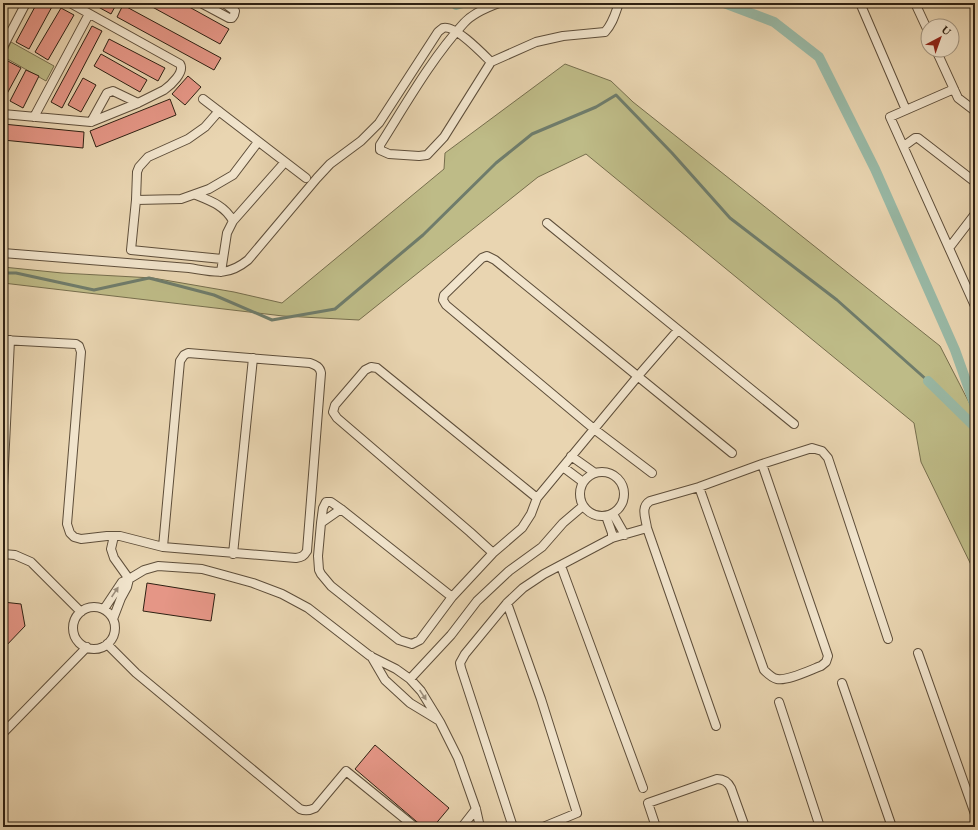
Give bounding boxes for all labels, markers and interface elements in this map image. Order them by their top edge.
north arrow [920,18,960,58]
text: U [939,22,955,39]
one-way arrow [111,587,119,597]
one-way arrow [419,690,427,700]

